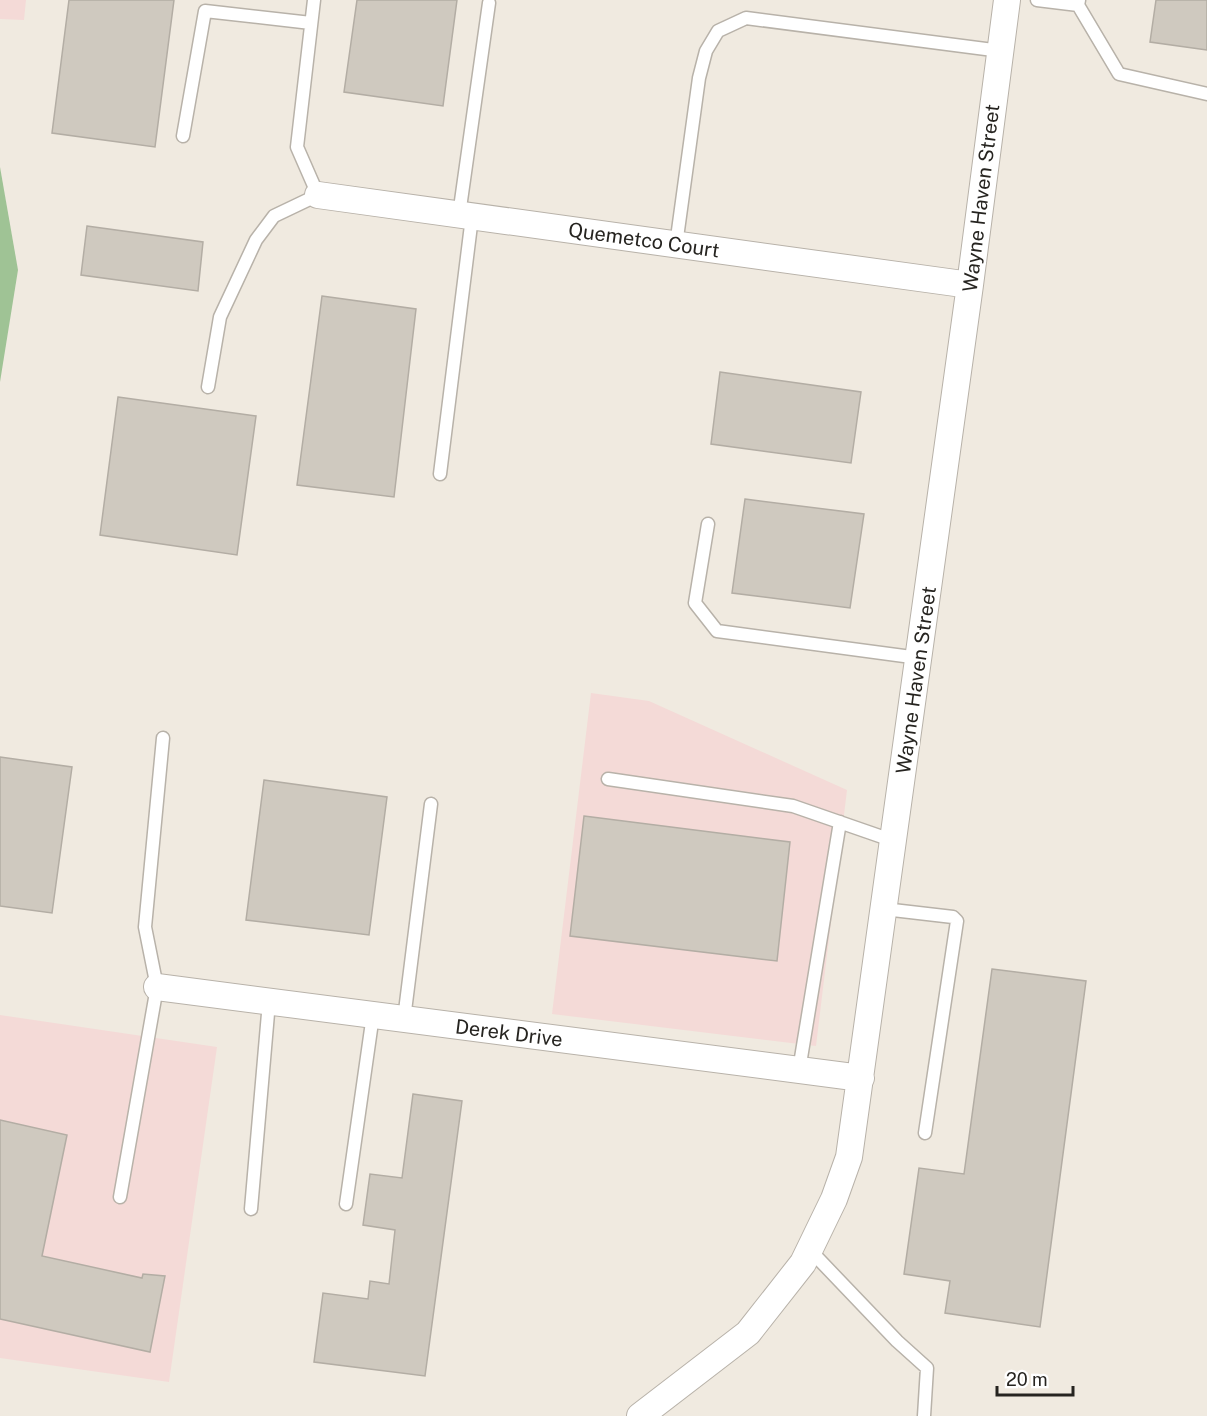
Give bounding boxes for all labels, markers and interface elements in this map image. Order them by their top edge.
street label: Wayne Haven Street [958,103,1004,293]
street label: Quemetco Court [567,218,721,262]
street label: Wayne Haven Street [891,585,941,775]
street label: Derek Drive [454,1014,564,1052]
scale bar [997,1359,1074,1397]
text: 20 m [1006,1369,1048,1390]

